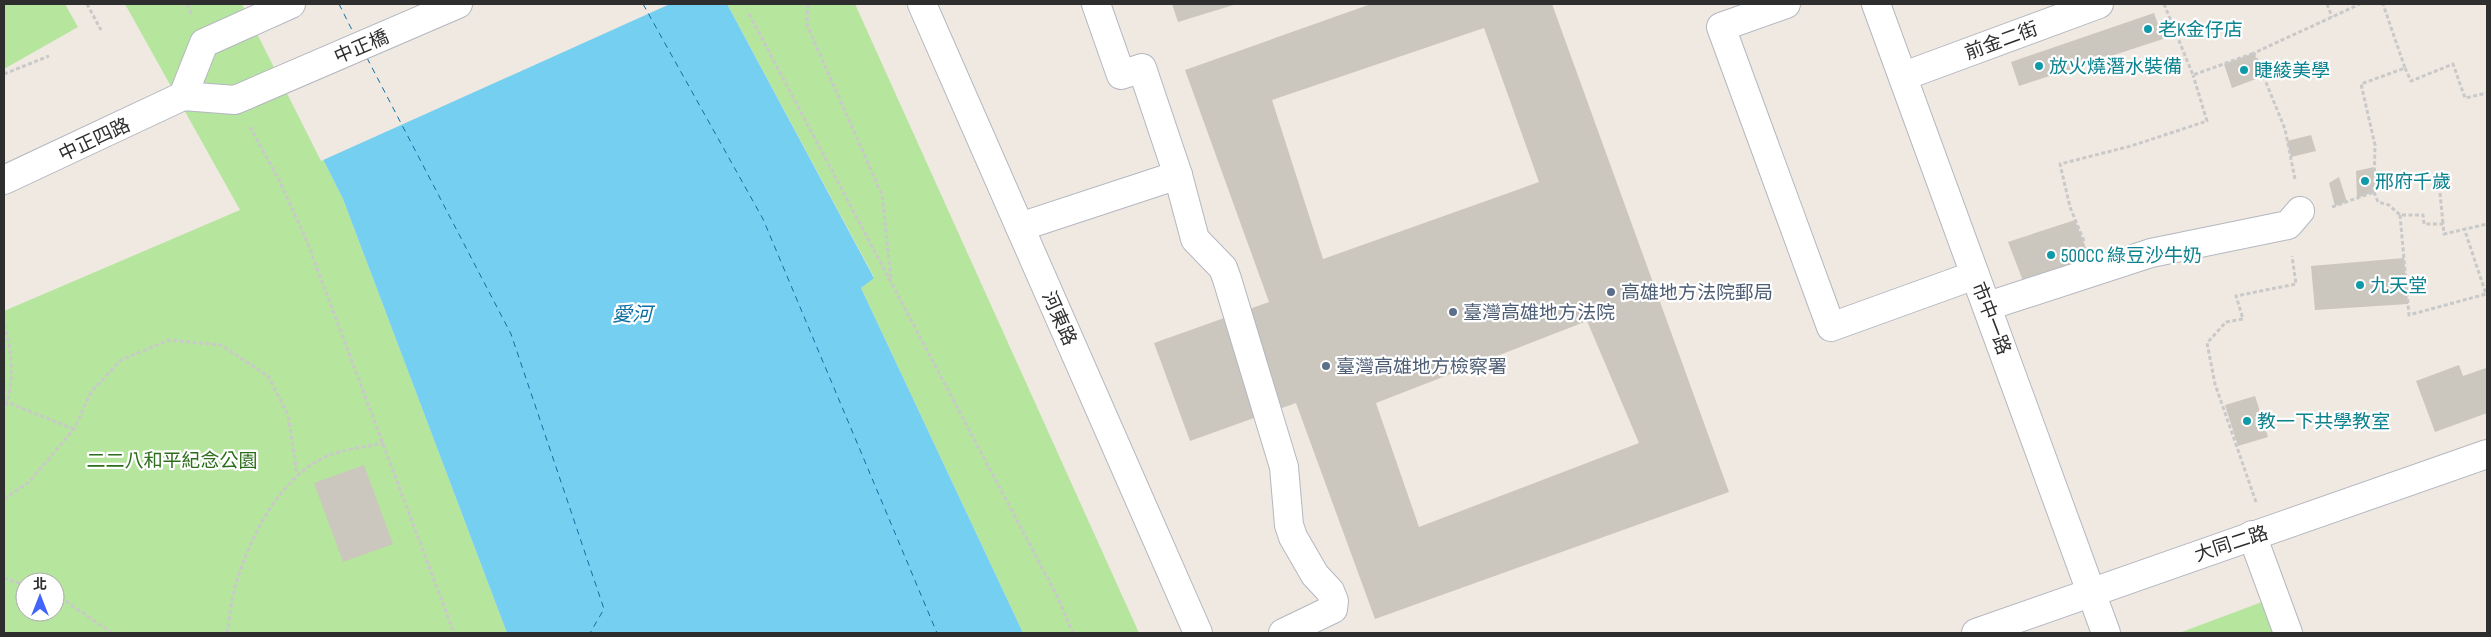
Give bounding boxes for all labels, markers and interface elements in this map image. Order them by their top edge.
street label: 前金二街 [1962,18,2041,65]
place label: 老K金仔店 [2158,19,2243,42]
marker: 老K金仔店 [2142,23,2154,35]
street label: 中正橋 [331,26,392,69]
place label: 放火燒潛水裝備 [2049,56,2182,79]
marker: 放火燒潛水裝備 [2033,60,2045,72]
place label: 睫綾美學 [2254,60,2330,83]
marker: 睫綾美學 [2238,64,2250,76]
street label: 中正四路 [55,114,134,167]
place label: 邢府千歲 [2375,171,2451,194]
marker: 邢府千歲 [2359,175,2371,187]
place label: 500CC 綠豆沙牛奶 [2061,245,2202,268]
marker: 500CC 綠豆沙牛奶 [2045,249,2057,261]
place label: 九天堂 [2370,275,2427,298]
street label: 市中一路 [1966,279,2015,358]
marker: 九天堂 [2354,279,2366,291]
place label: 高雄地方法院郵局 [1621,282,1773,305]
marker: 高雄地方法院郵局 [1605,286,1617,298]
street label: 河東路 [1037,288,1081,349]
place label: 臺灣高雄地方法院 [1463,302,1615,325]
water label: 愛河 [612,303,656,327]
marker: 臺灣高雄地方法院 [1447,306,1459,318]
place label: 臺灣高雄地方檢察署 [1336,356,1507,379]
marker: 臺灣高雄地方檢察署 [1320,360,1332,372]
place label: 教一下共學教室 [2257,411,2390,434]
marker: 教一下共學教室 [2241,415,2253,427]
park label: 二二八和平紀念公園 [86,450,258,473]
street label: 大同二路 [2192,522,2271,567]
north arrow [15,572,65,622]
text: 北 [33,576,47,593]

